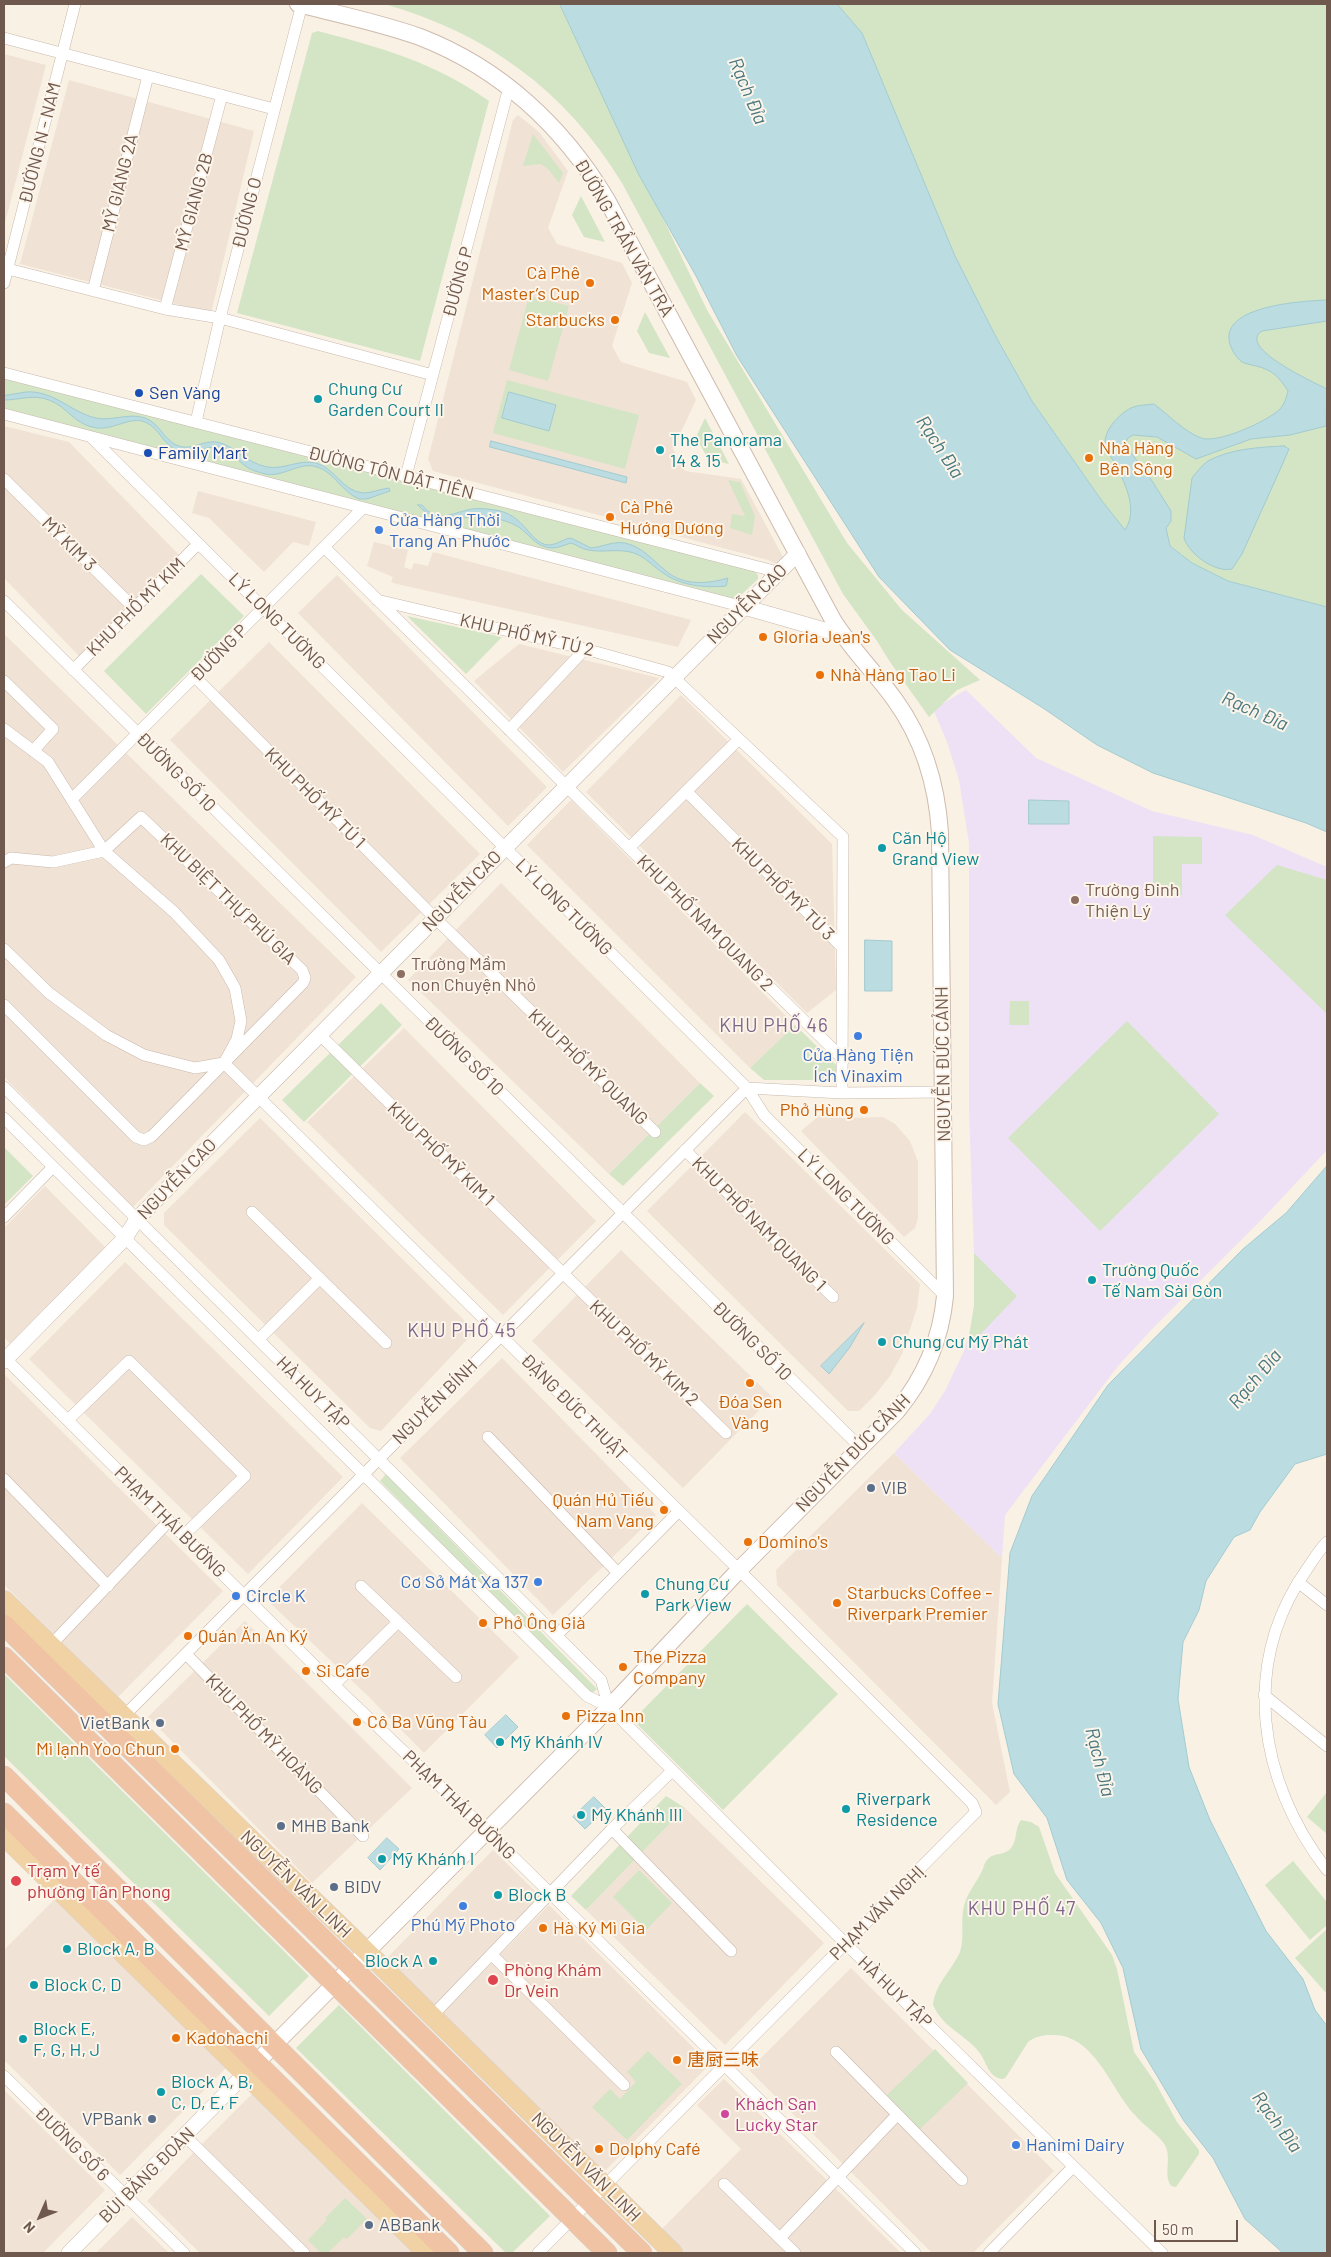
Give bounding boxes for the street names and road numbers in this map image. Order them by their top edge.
street label: ĐƯỜNG N - NAM [15,80,65,206]
street label: MỸ GIANG 2A [97,132,143,234]
street label: MỸ GIANG 2B [170,150,218,254]
street label: ĐƯỜNG TRẦN VĂN TRÀ [570,155,678,321]
street label: ĐƯỜNG O [228,175,266,251]
street label: ĐƯỜNG P [438,244,478,320]
street label: ĐƯỜNG TÔN DẬT TIÊN [306,442,476,504]
street label: MỸ KIM 3 [37,512,101,576]
street label: KHU PHỐ MỸ KIM [82,553,190,661]
street label: NGUYỄN CAO [702,559,792,649]
street label: LÝ LONG TƯỜNG [224,568,330,674]
street label: KHU PHỐ MỸ TÚ 2 [458,609,596,661]
street label: ĐƯỜNG P [186,620,252,686]
street label: ĐƯỜNG SỐ 10 [132,728,220,816]
street label: KHU PHỐ MỸ TÚ 1 [260,743,370,853]
street label: KHU BIỆT THỰ PHÚ GIA [156,829,300,969]
street label: KHU PHỐ MỸ TÚ 3 [727,833,839,945]
street label: NGUYỄN CAO [418,846,506,936]
street label: KHU PHỐ NAM QUANG 2 [632,850,778,996]
street label: LÝ LONG TƯỜNG [511,854,617,960]
street label: NGUYỄN ĐỨC CẢNH [931,986,955,1142]
street label: KHU PHỐ MỸ QUANG [524,1004,652,1130]
street label: ĐƯỜNG SỐ 10 [420,1012,508,1100]
street label: KHU PHỐ MỸ KIM 1 [383,1097,499,1211]
street label: NGUYỄN CAO [133,1134,221,1224]
street label: LÝ LONG TƯỜNG [793,1144,899,1250]
street label: KHU PHỐ NAM QUANG 1 [687,1152,831,1296]
street label: KHU PHỐ MỸ KIM 2 [585,1295,703,1411]
street label: ĐƯỜNG SỐ 10 [708,1297,796,1385]
street label: ĐẶNG ĐỨC THUẬT [516,1349,632,1465]
street label: HÀ HUY TẬP [272,1352,354,1434]
street label: NGUYỄN BÍNH [388,1355,482,1449]
street label: NGUYỄN ĐỨC CẢNH [791,1390,915,1516]
street label: PHẠM THÁI BƯỜNG [110,1462,230,1582]
street label: KHU PHỐ MỸ HOÀNG [201,1669,327,1799]
street label: PHẠM THÁI BƯỜNG [398,1746,520,1864]
street label: NGUYỄN VĂN LINH [236,1826,356,1942]
street label: PHẠM VĂN NGHỊ [825,1861,929,1965]
street label: HÀ HUY TẬP [854,1951,936,2033]
street label: ĐƯỜNG SỐ 6 [30,2102,114,2186]
street label: NGUYỄN VĂN LINH [527,2108,645,2226]
street label: BÙI BẰNG ĐOÀN [95,2123,199,2227]

